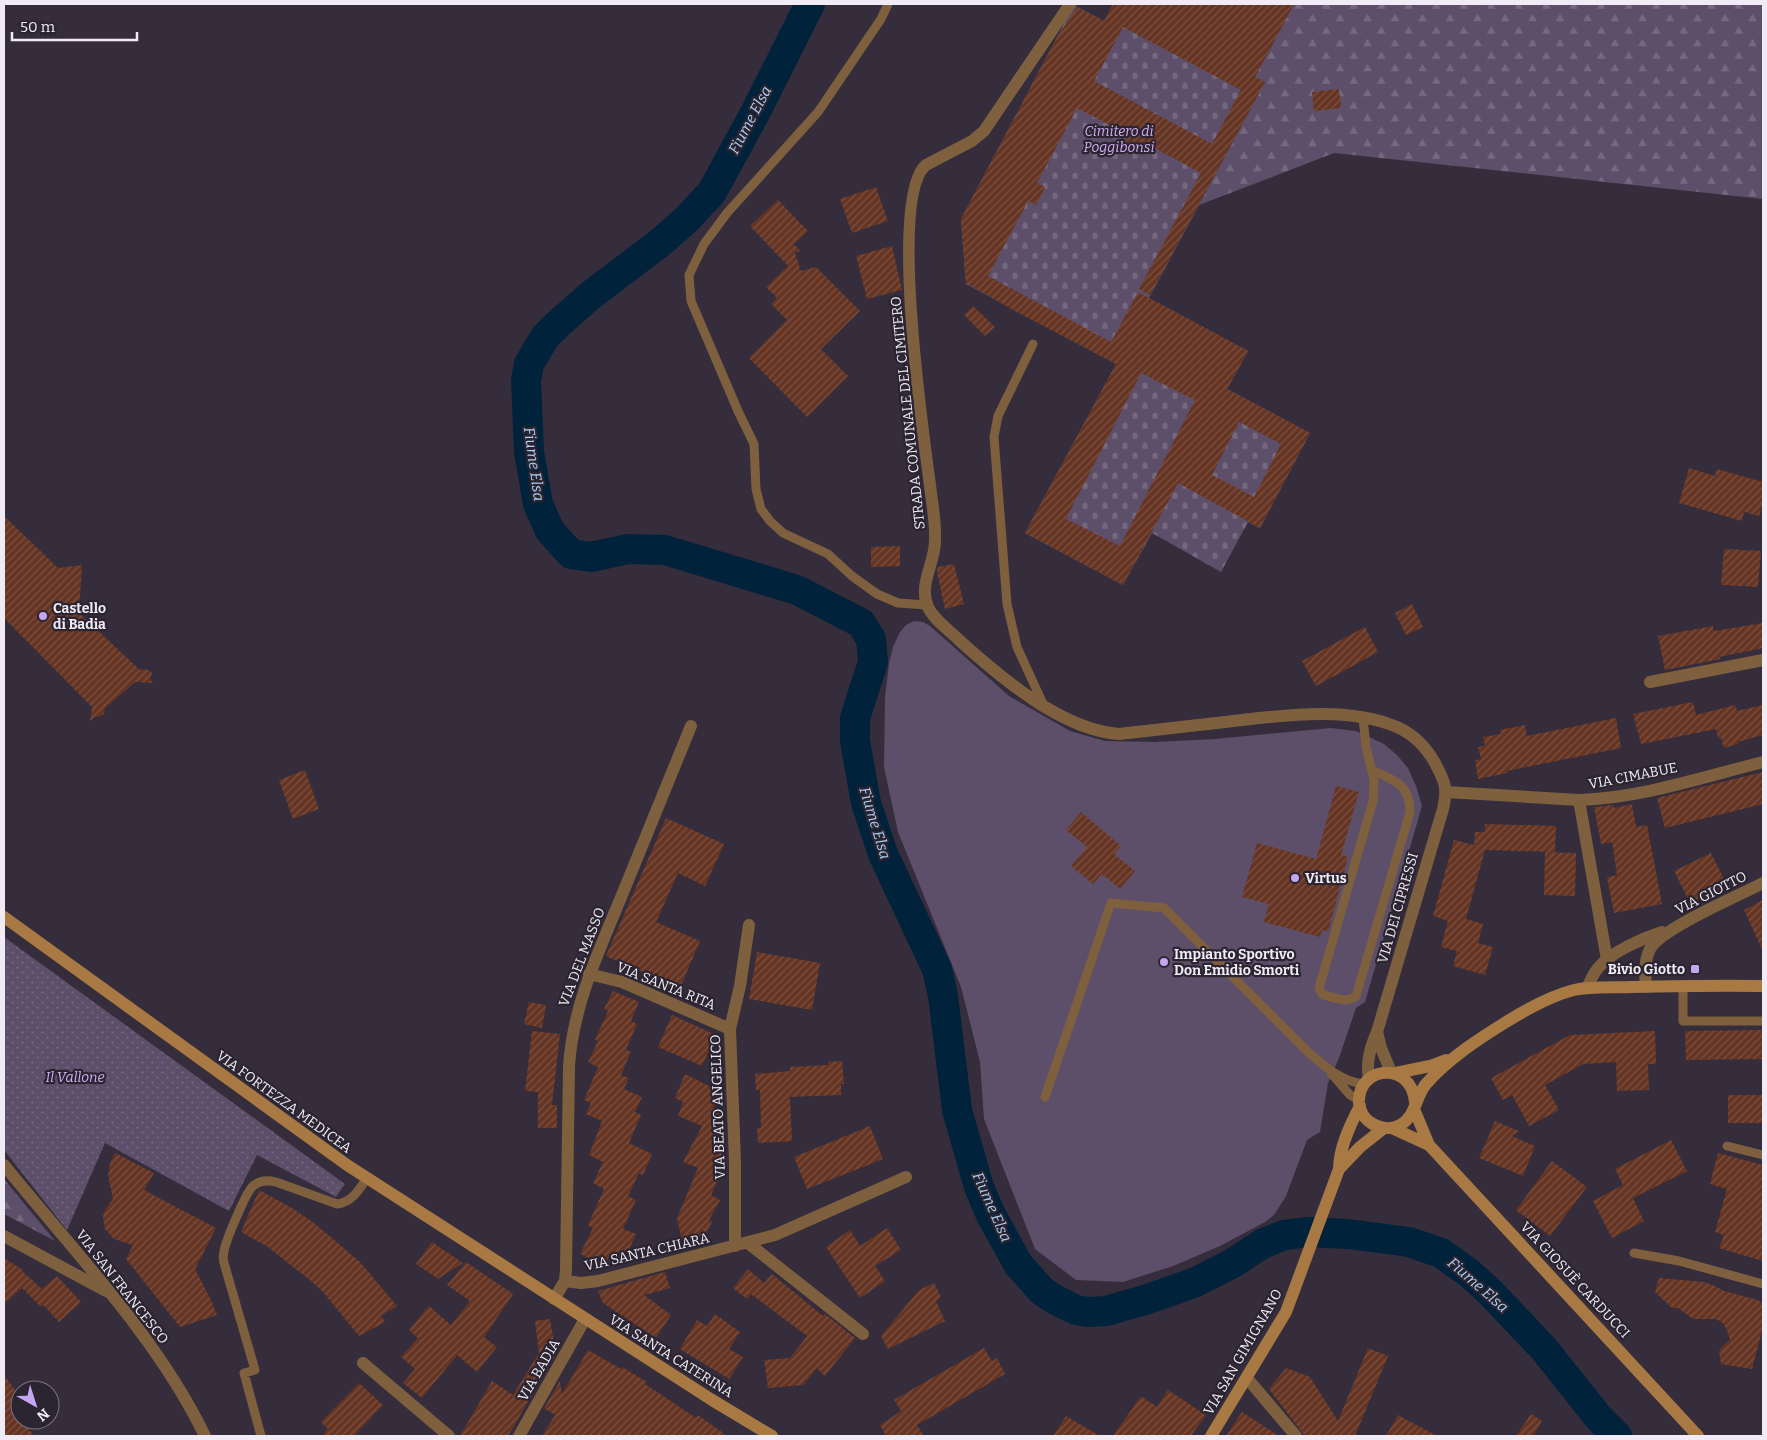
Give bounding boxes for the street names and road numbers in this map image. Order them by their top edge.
street label: STRADA COMUNALE DEL CIMITERO [887,296,929,530]
street label: VIA CIMABUE [1587,759,1679,793]
street label: VIA DEI CIPRESSI [1374,851,1422,965]
street label: VIA GIOTTO [1672,868,1750,918]
street label: VIA DEL MASSO [555,905,609,1009]
street label: VIA SANTA RITA [614,958,718,1014]
street label: VIA BEATO ANGELICO [707,1034,729,1180]
street label: VIA FORTEZZA MEDICEA [213,1047,355,1157]
street label: VIA GIOSUÈ CARDUCCI [1517,1218,1634,1342]
street label: VIA SAN FRANCESCO [72,1226,172,1348]
street label: VIA SANTA CHIARA [583,1229,711,1275]
street label: VIA SAN GIMIGNANO [1200,1286,1286,1418]
street label: VIA SANTA CATERINA [606,1311,736,1401]
street label: VIA BADIA [514,1336,564,1404]

